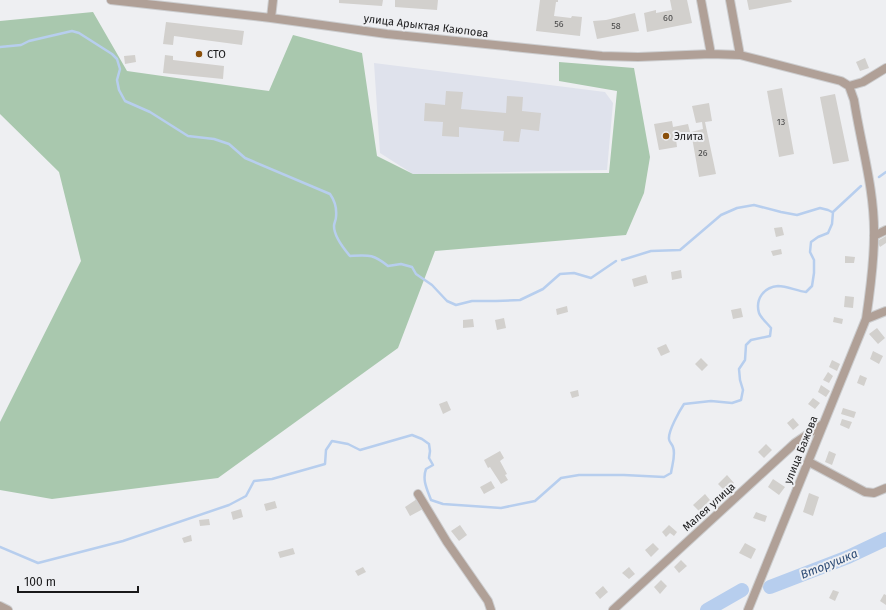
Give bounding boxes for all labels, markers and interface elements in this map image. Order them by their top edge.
street label: улица Арыктая Каюпова [363,12,489,40]
house number: 60 [663,13,673,23]
house number: 56 [554,19,564,29]
house number: 58 [611,21,621,31]
place label: СТО [207,48,226,61]
marker: СТО [194,49,204,59]
house number: 13 [777,117,785,127]
place label: Элита [674,130,703,143]
marker: Элита [661,131,671,141]
house number: 26 [698,148,708,158]
street label: улица Бажова [781,414,821,486]
street label: Малея улица [680,480,738,534]
water label: Вторушка [798,546,860,582]
scale bar [18,568,138,594]
text: 100 m [24,575,56,589]

